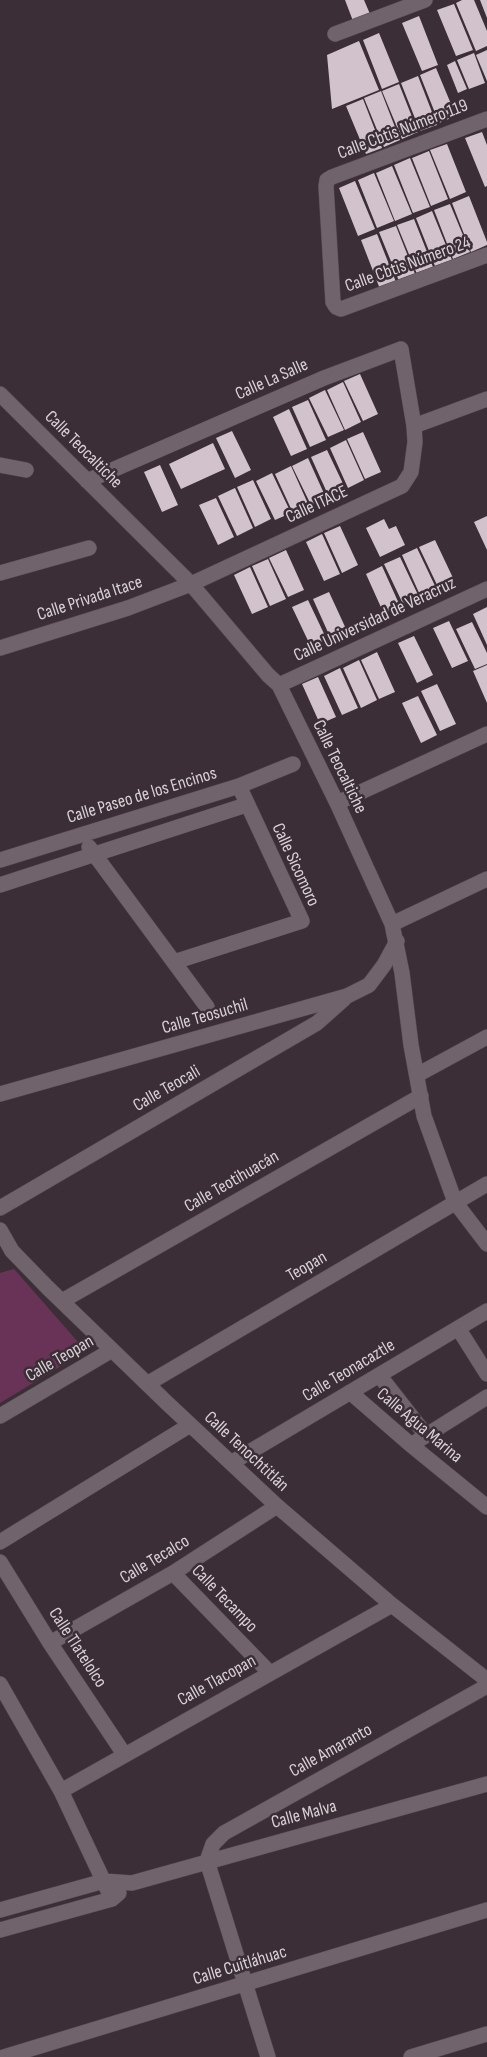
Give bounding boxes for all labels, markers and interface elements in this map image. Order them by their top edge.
street label: Calle Cbtis Número 119 [335,95,471,165]
street label: Calle Cbtis Número 24 [342,232,474,298]
street label: Calle La Salle [232,354,312,406]
street label: Calle Teocaltiche [40,407,126,493]
street label: Calle ITACE [283,481,351,529]
street label: Calle Privada Itace [35,572,145,626]
street label: Calle Universidad de Veracruz [291,573,459,667]
street label: Calle Teocaltiche [307,717,371,817]
street label: Calle Paseo de los Encinos [64,763,220,829]
street label: Calle Sicomoro [266,820,324,910]
street label: Calle Teosuchil [159,994,251,1040]
street label: Calle Teocali [130,1061,204,1117]
street label: Calle Teotihuacán [181,1146,283,1218]
street label: Teopan [283,1247,331,1287]
street label: Calle Teopan [22,1331,98,1387]
street label: Calle Teonacaztle [299,1335,399,1407]
street label: Calle Agua Marina [372,1384,466,1468]
street label: Calle Tenochtitlán [199,1407,293,1497]
street label: Calle Tecalco [116,1531,194,1589]
street label: Calle Tecampo [186,1561,262,1637]
street label: Calle Tlatelolco [43,1604,111,1692]
street label: Calle Tlacopan [174,1651,260,1711]
street label: Calle Amaranto [286,1719,376,1783]
street label: Calle Malva [269,1796,339,1834]
street label: Calle Cuitláhuac [191,1942,289,1990]

